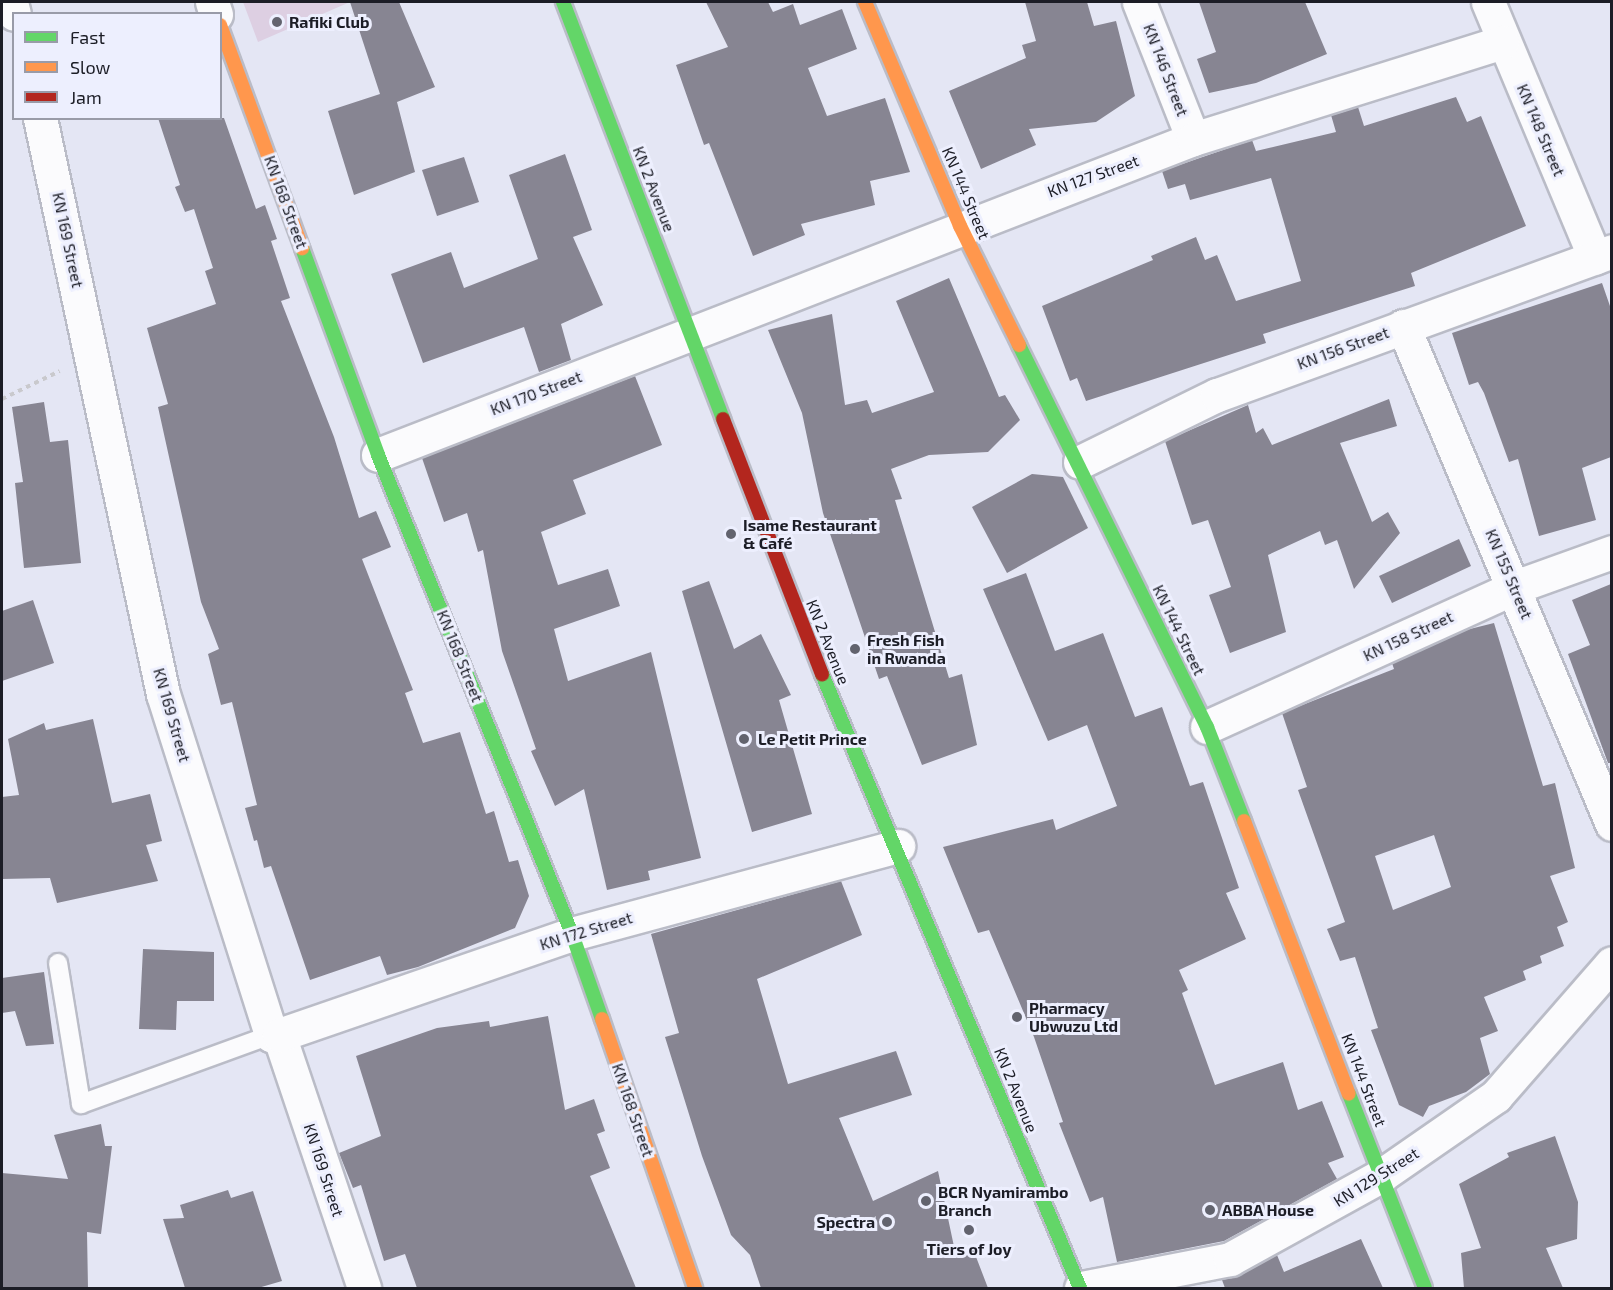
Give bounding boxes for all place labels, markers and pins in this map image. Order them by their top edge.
place label: Rafiki Club [289,12,370,32]
marker: Rafiki Club [270,15,284,29]
place label: Isame Restaurant & Café [743,515,877,553]
marker: Isame Restaurant & Café [724,527,738,541]
place label: Fresh Fish in Rwanda [867,630,946,668]
marker: Fresh Fish in Rwanda [848,642,862,656]
place label: Le Petit Prince [758,729,867,749]
marker: Le Petit Prince [735,730,753,748]
place label: Pharmacy Ubwuzu Ltd [1029,998,1118,1036]
marker: Pharmacy Ubwuzu Ltd [1010,1010,1024,1024]
place label: BCR Nyamirambo Branch [938,1182,1069,1220]
marker: BCR Nyamirambo Branch [919,1194,933,1208]
place label: ABBA House [1222,1200,1314,1220]
marker: ABBA House [1203,1203,1217,1217]
place label: Spectra [816,1212,875,1232]
marker: Spectra [880,1215,894,1229]
marker: Tiers of Joy [962,1223,976,1237]
place label: Tiers of Joy [926,1239,1012,1259]

